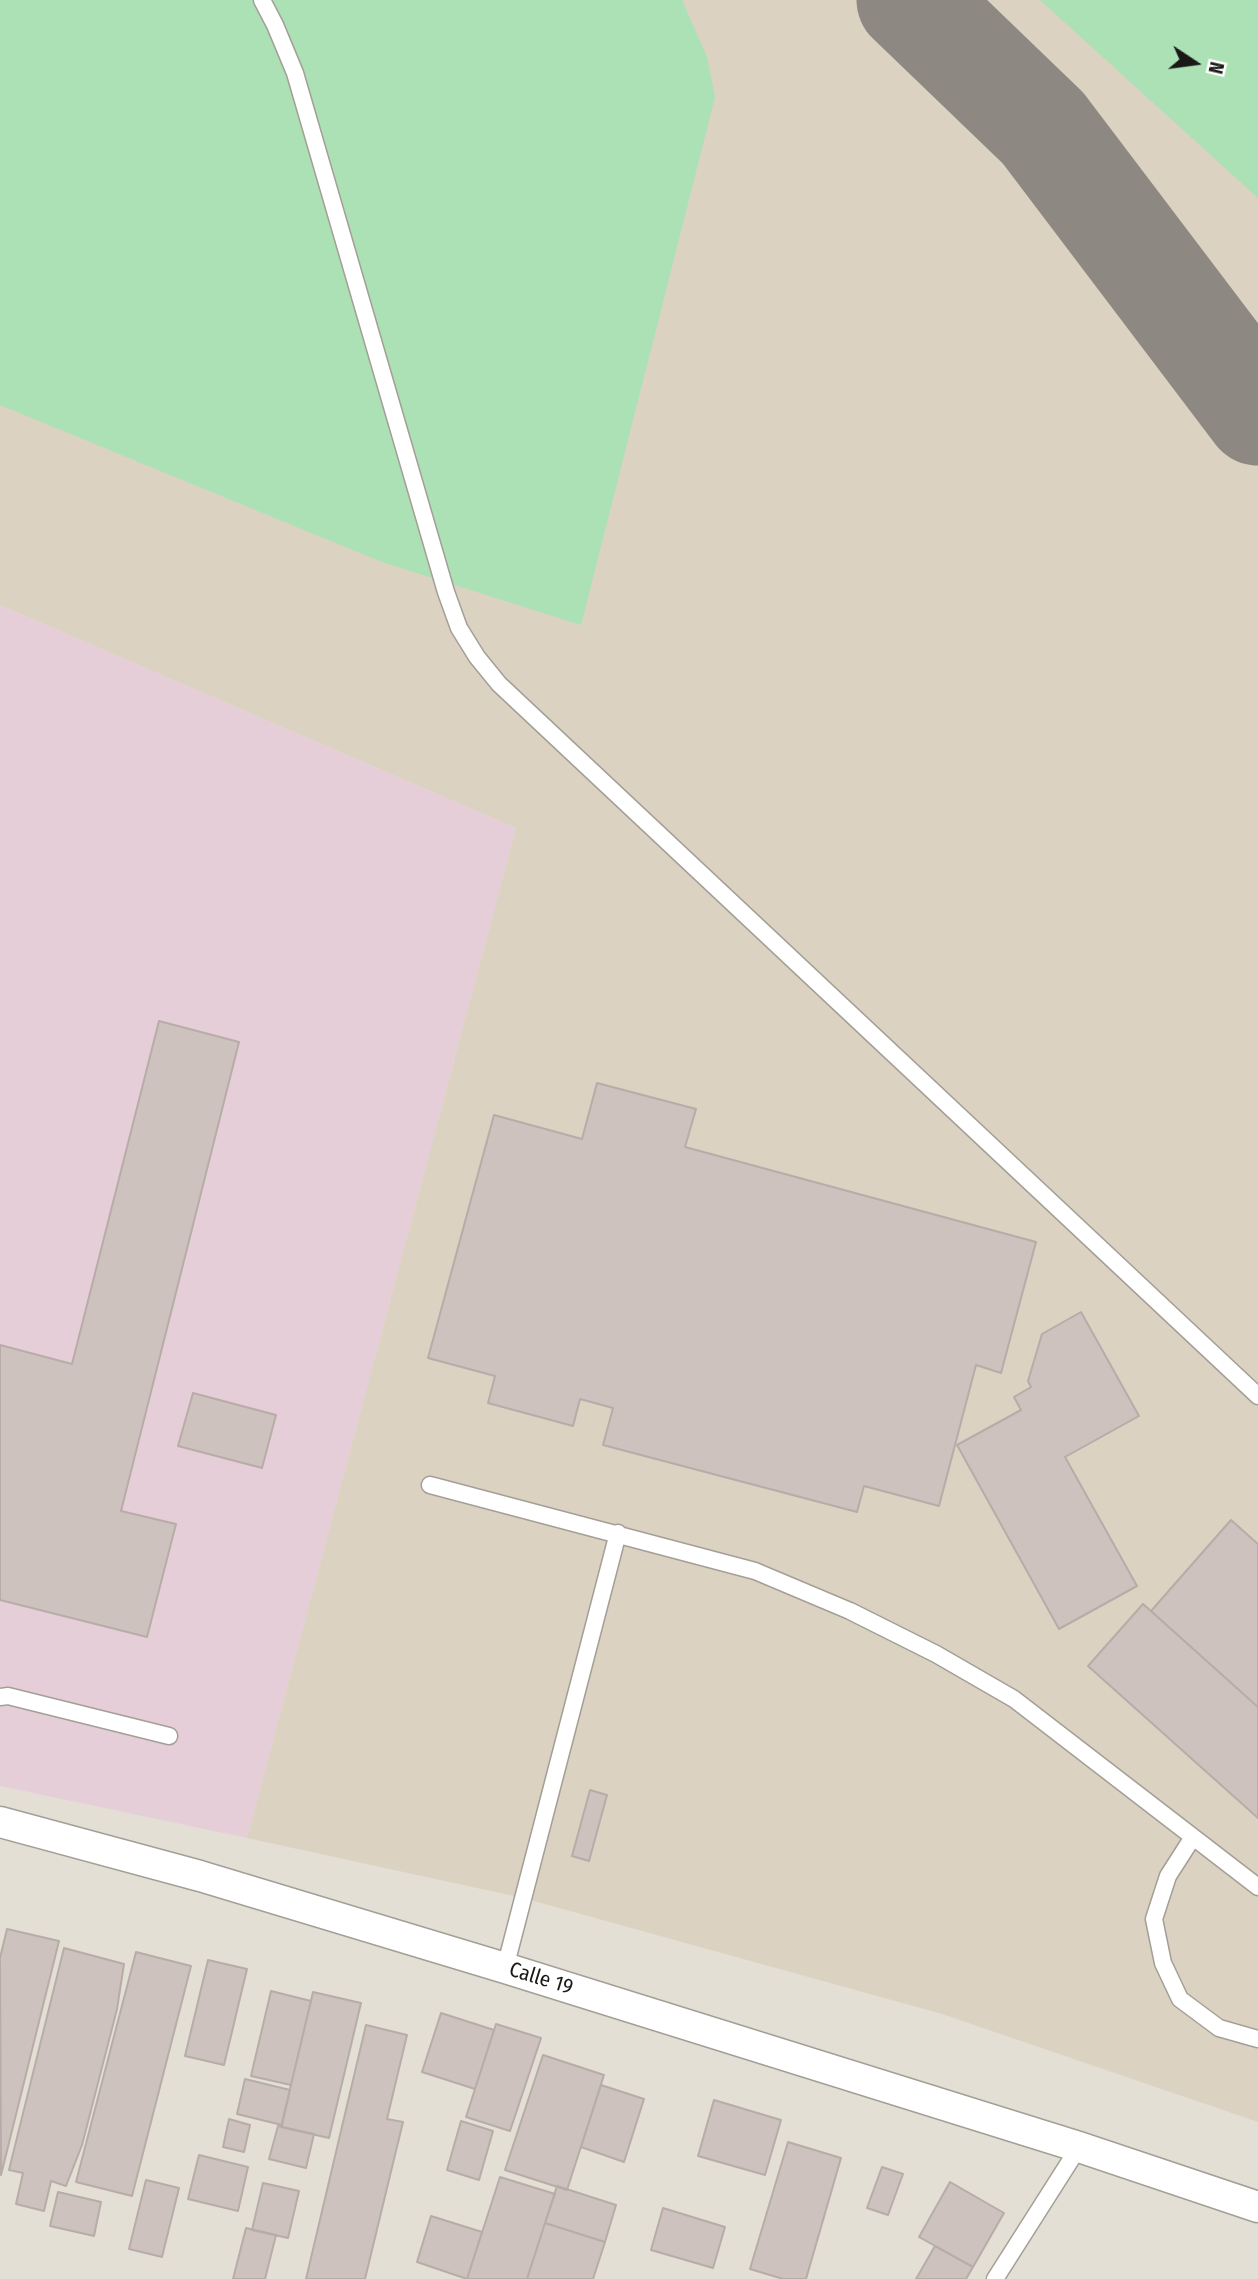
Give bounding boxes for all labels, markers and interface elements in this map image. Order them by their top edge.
north arrow [1160,28,1230,98]
text: N [1203,60,1228,76]
street label: Calle 19 [506,1957,576,2001]

